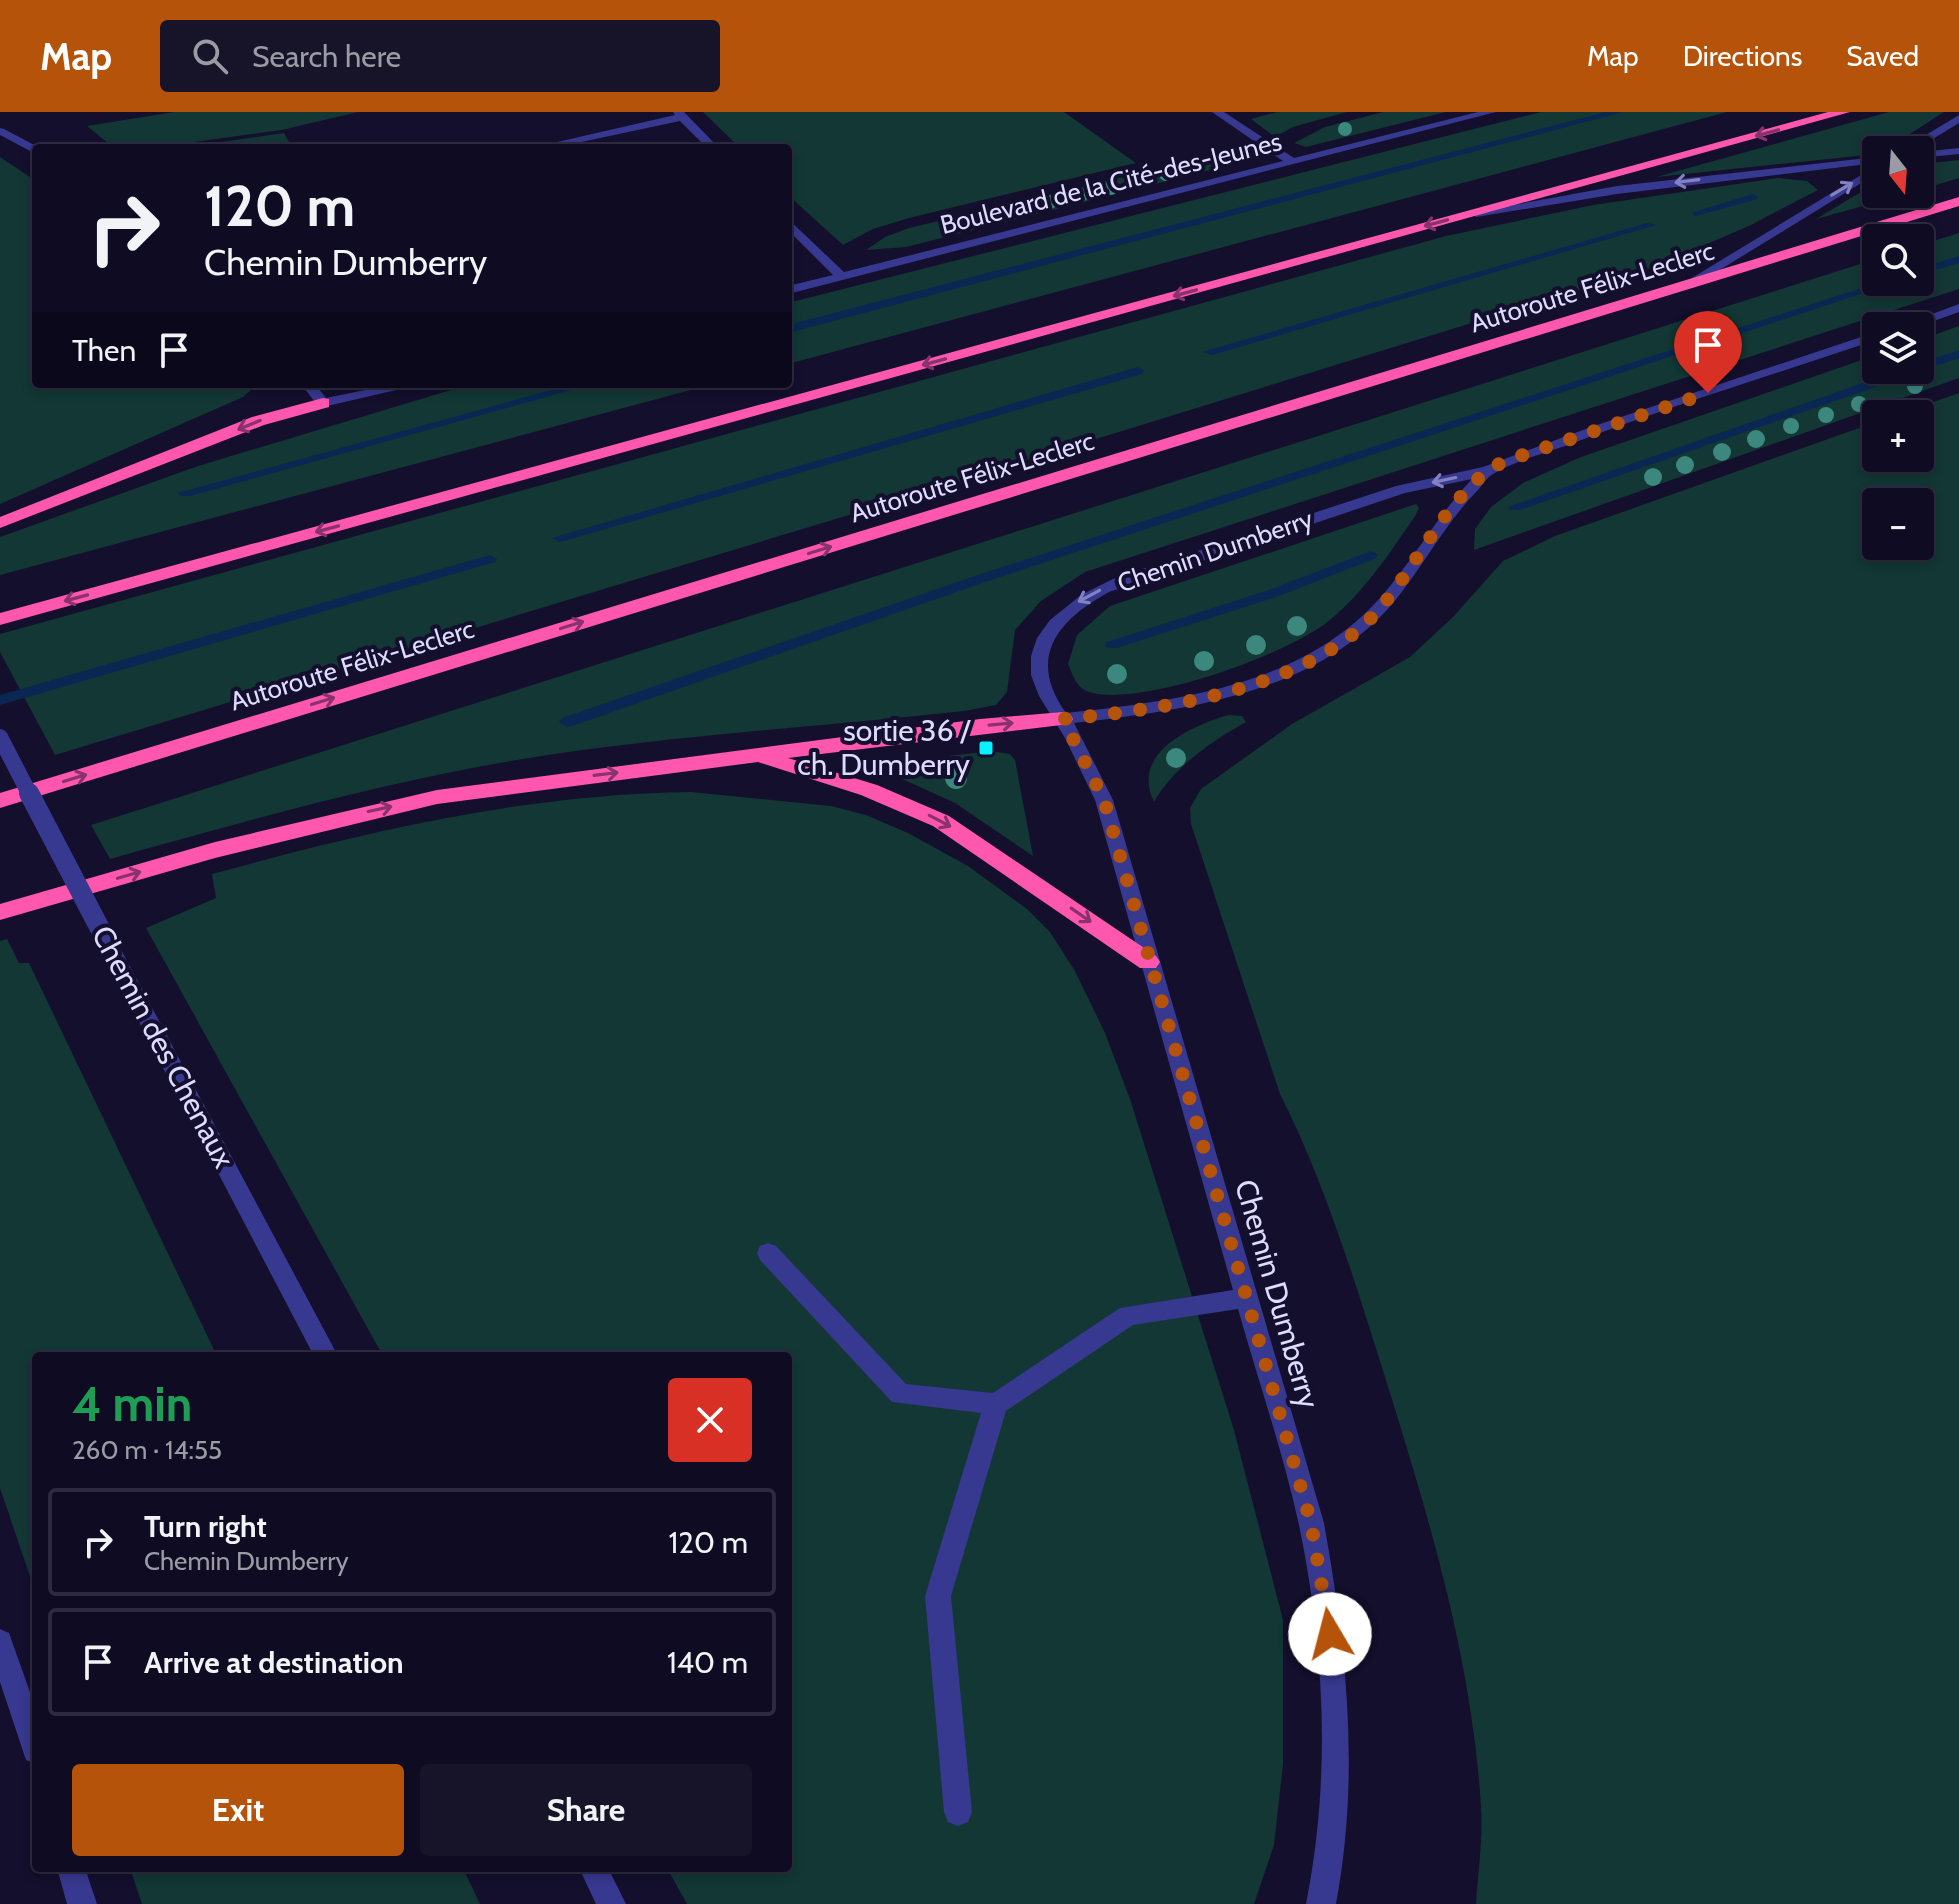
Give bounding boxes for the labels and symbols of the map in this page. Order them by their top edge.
street label: Boulevard de la Cité-des-Jeunes [937,125,1285,241]
one-way arrow [1755,126,1781,141]
north arrow [1862,136,1934,208]
one-way arrow [1674,174,1701,189]
one-way arrow [1830,181,1853,197]
one-way arrow [1423,217,1449,232]
street label: Autoroute Félix-Leclerc [1466,235,1718,339]
one-way arrow [1172,286,1198,301]
pin [1674,311,1742,393]
one-way arrow [922,355,948,370]
one-way arrow [237,419,262,433]
street label: Autoroute Félix-Leclerc [846,425,1098,529]
one-way arrow [1431,473,1457,488]
street label: Chemin Dumberry [1113,503,1317,599]
one-way arrow [314,523,340,538]
one-way arrow [807,542,833,557]
one-way arrow [1078,588,1101,604]
one-way arrow [63,591,89,606]
street label: Autoroute Félix-Leclerc [226,613,478,717]
one-way arrow [558,617,584,632]
one-way arrow [310,693,335,708]
place label: sortie 36 / ch. Dumberry [797,712,971,783]
one-way arrow [987,716,1014,731]
marker: sortie 36 / ch. Dumberry [977,739,995,757]
one-way arrow [593,766,619,781]
one-way arrow [61,770,87,785]
one-way arrow [367,801,392,816]
one-way arrow [928,814,951,830]
one-way arrow [115,866,141,881]
one-way arrow [1069,907,1091,923]
street label: Chemin des Chenaux [84,919,243,1174]
street label: Chemin Dumberry [1227,1175,1328,1412]
position arrow [1288,1592,1372,1676]

